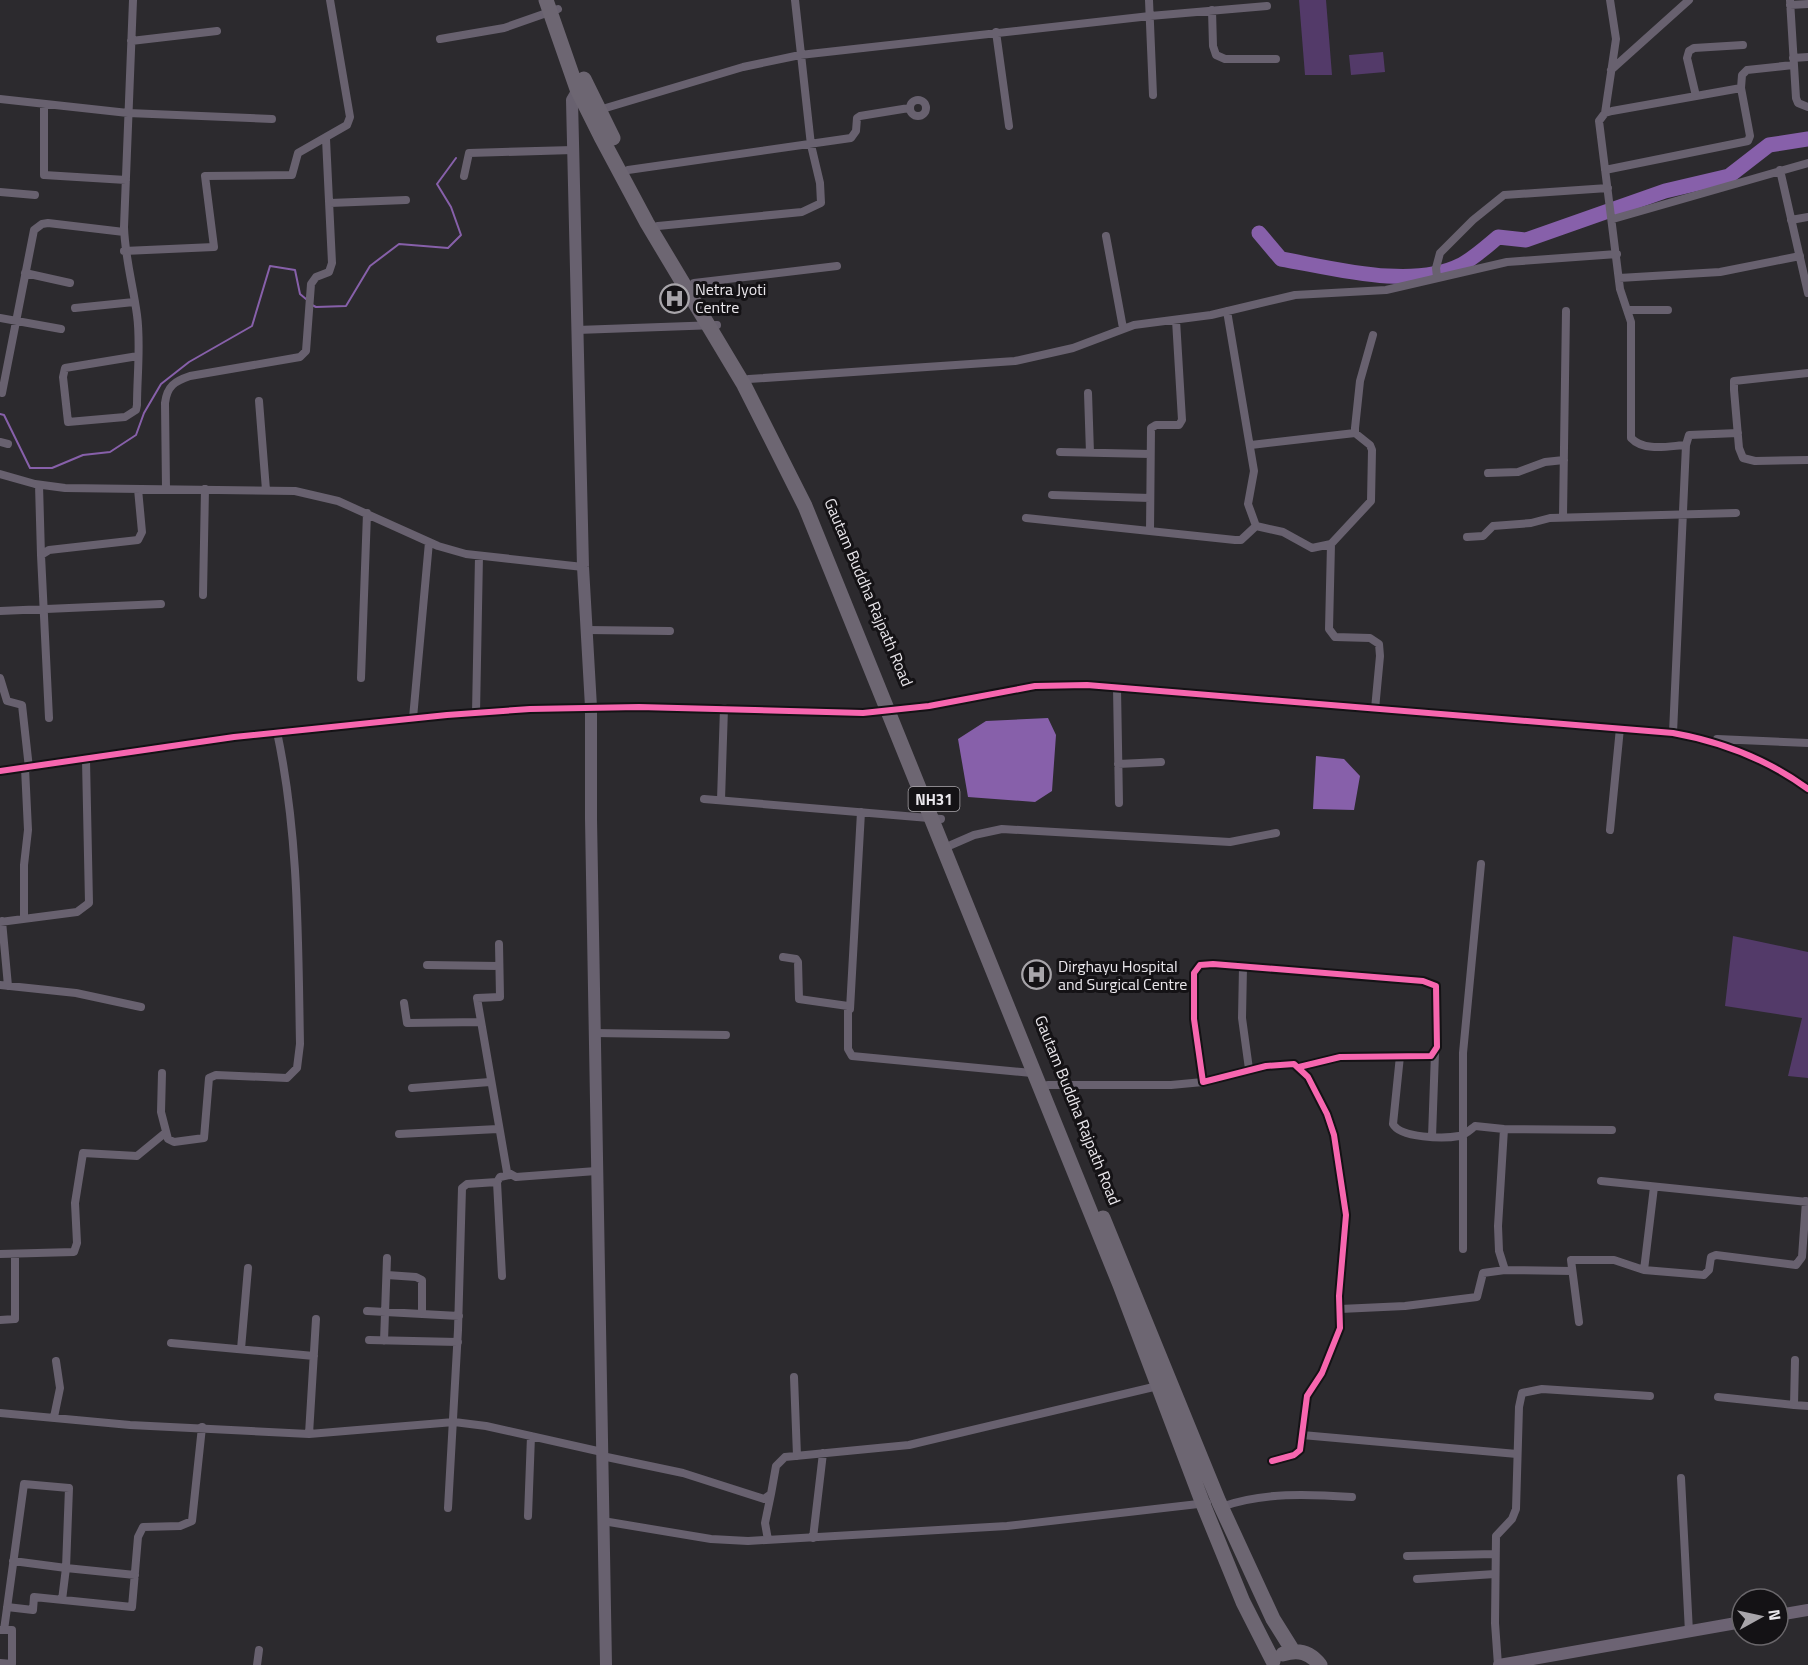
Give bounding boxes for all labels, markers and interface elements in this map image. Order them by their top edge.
place label: Netra Jyoti Centre [695,277,766,319]
hospital icon: Netra Jyoti Centre [658,282,690,314]
street label: Gautam Buddha Rajpath Road [818,494,920,690]
road number: NH31 [908,787,960,811]
place label: Dirghayu Hospital and Surgical Centre [1058,954,1187,996]
hospital icon: Dirghayu Hospital and Surgical Centre [1021,959,1053,991]
street label: Gautam Buddha Rajpath Road [1029,1012,1127,1208]
north arrow [1730,1587,1790,1647]
text: N [1762,1608,1788,1622]

